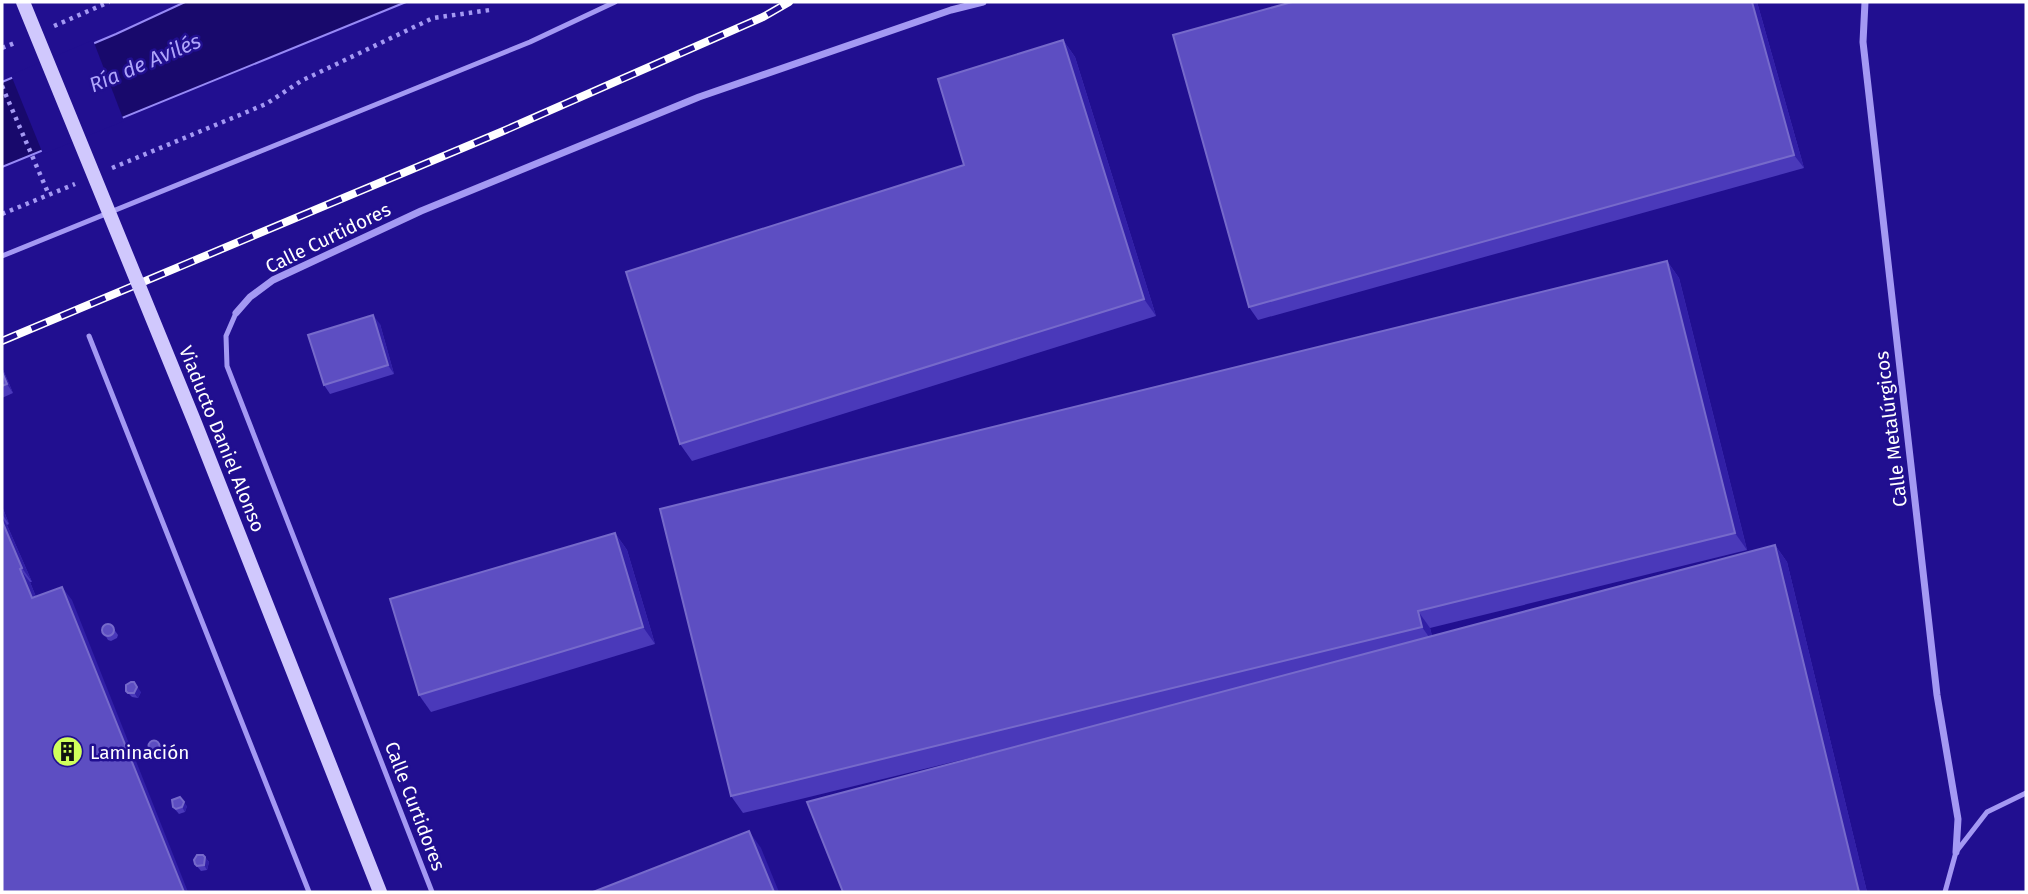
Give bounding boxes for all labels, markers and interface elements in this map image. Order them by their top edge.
water label: Ría de Avilés [85,28,205,98]
street label: Calle Curtidores [262,198,394,278]
street label: Viaducto Daniel Alonso [174,343,270,535]
street label: Calle Metalúrgicos [1870,350,1912,508]
building icon: Laminación [50,735,84,769]
street label: Calle Curtidores [380,738,450,874]
place label: Laminación [90,741,189,764]

